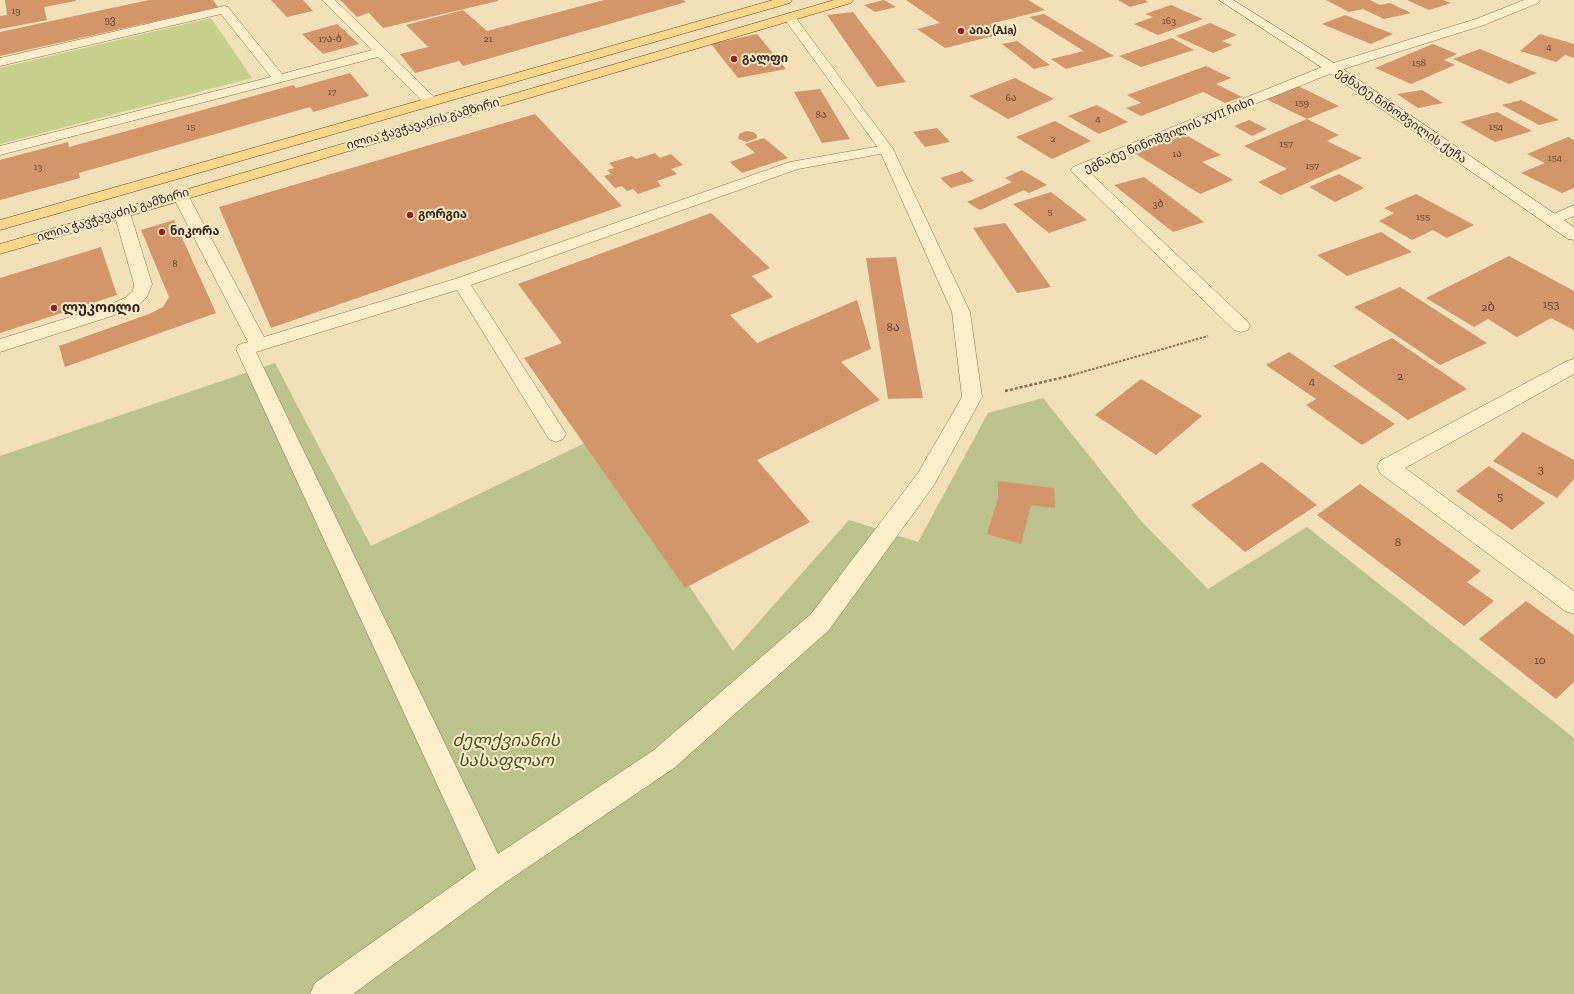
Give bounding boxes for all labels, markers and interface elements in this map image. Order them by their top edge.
house number: 19 [11,5,21,17]
house number: 9ვ [104,14,116,26]
house number: 163 [1162,15,1176,27]
place label: აია (Aia) [969,24,1017,38]
marker: აია (Aia) [956,26,966,36]
house number: 17ა-ბ [318,33,342,45]
house number: 21 [484,33,492,45]
house number: 4 [1546,41,1552,53]
place label: გალფი [742,52,788,66]
marker: გალფი [729,54,739,64]
house number: 158 [1412,57,1426,69]
street label: ეგნატე ნინოშვილის ქუჩა [1333,65,1469,167]
house number: 17 [328,86,336,98]
house number: 6ა [1006,92,1016,104]
street label: ეგნატე ნინოშვილის XVII ჩიხი [1082,94,1256,176]
street label: ილია ჭავჭავაძის გამზირი [345,95,501,153]
house number: 159 [1295,97,1309,109]
house number: 8ა [816,109,826,121]
house number: 4 [1095,113,1101,125]
house number: 15 [187,121,195,133]
house number: 154 [1489,121,1503,133]
house number: 2 [1050,133,1056,145]
house number: 157 [1279,138,1293,150]
house number: 1ა [1172,148,1182,160]
house number: 154 [1548,152,1562,164]
house number: 157 [1305,160,1319,172]
house number: 13 [34,161,42,173]
street label: ილია ჭავჭავაძის გამზირი [35,185,191,245]
house number: 3ბ [1153,198,1163,210]
house number: 5 [1047,206,1053,218]
place label: გორგია [418,208,467,222]
marker: გორგია [405,210,415,220]
house number: 155 [1416,211,1430,223]
place label: ნიკორა [170,225,219,239]
marker: ნიკორა [157,227,167,237]
house number: 8 [172,258,178,270]
house number: 153 [1543,298,1559,312]
place label: ლუკოილი [62,300,140,316]
house number: 2ბ [1481,301,1495,315]
marker: ლუკოილი [49,303,59,313]
house number: 8ა [886,321,900,335]
house number: 2 [1397,370,1403,384]
house number: 4 [1309,375,1315,389]
house number: 3 [1538,463,1544,477]
house number: 5 [1497,490,1503,504]
house number: 8 [1395,536,1401,550]
house number: 10 [1534,654,1546,668]
park label: ძელქვიანის სასაფლაო [452,731,560,771]

